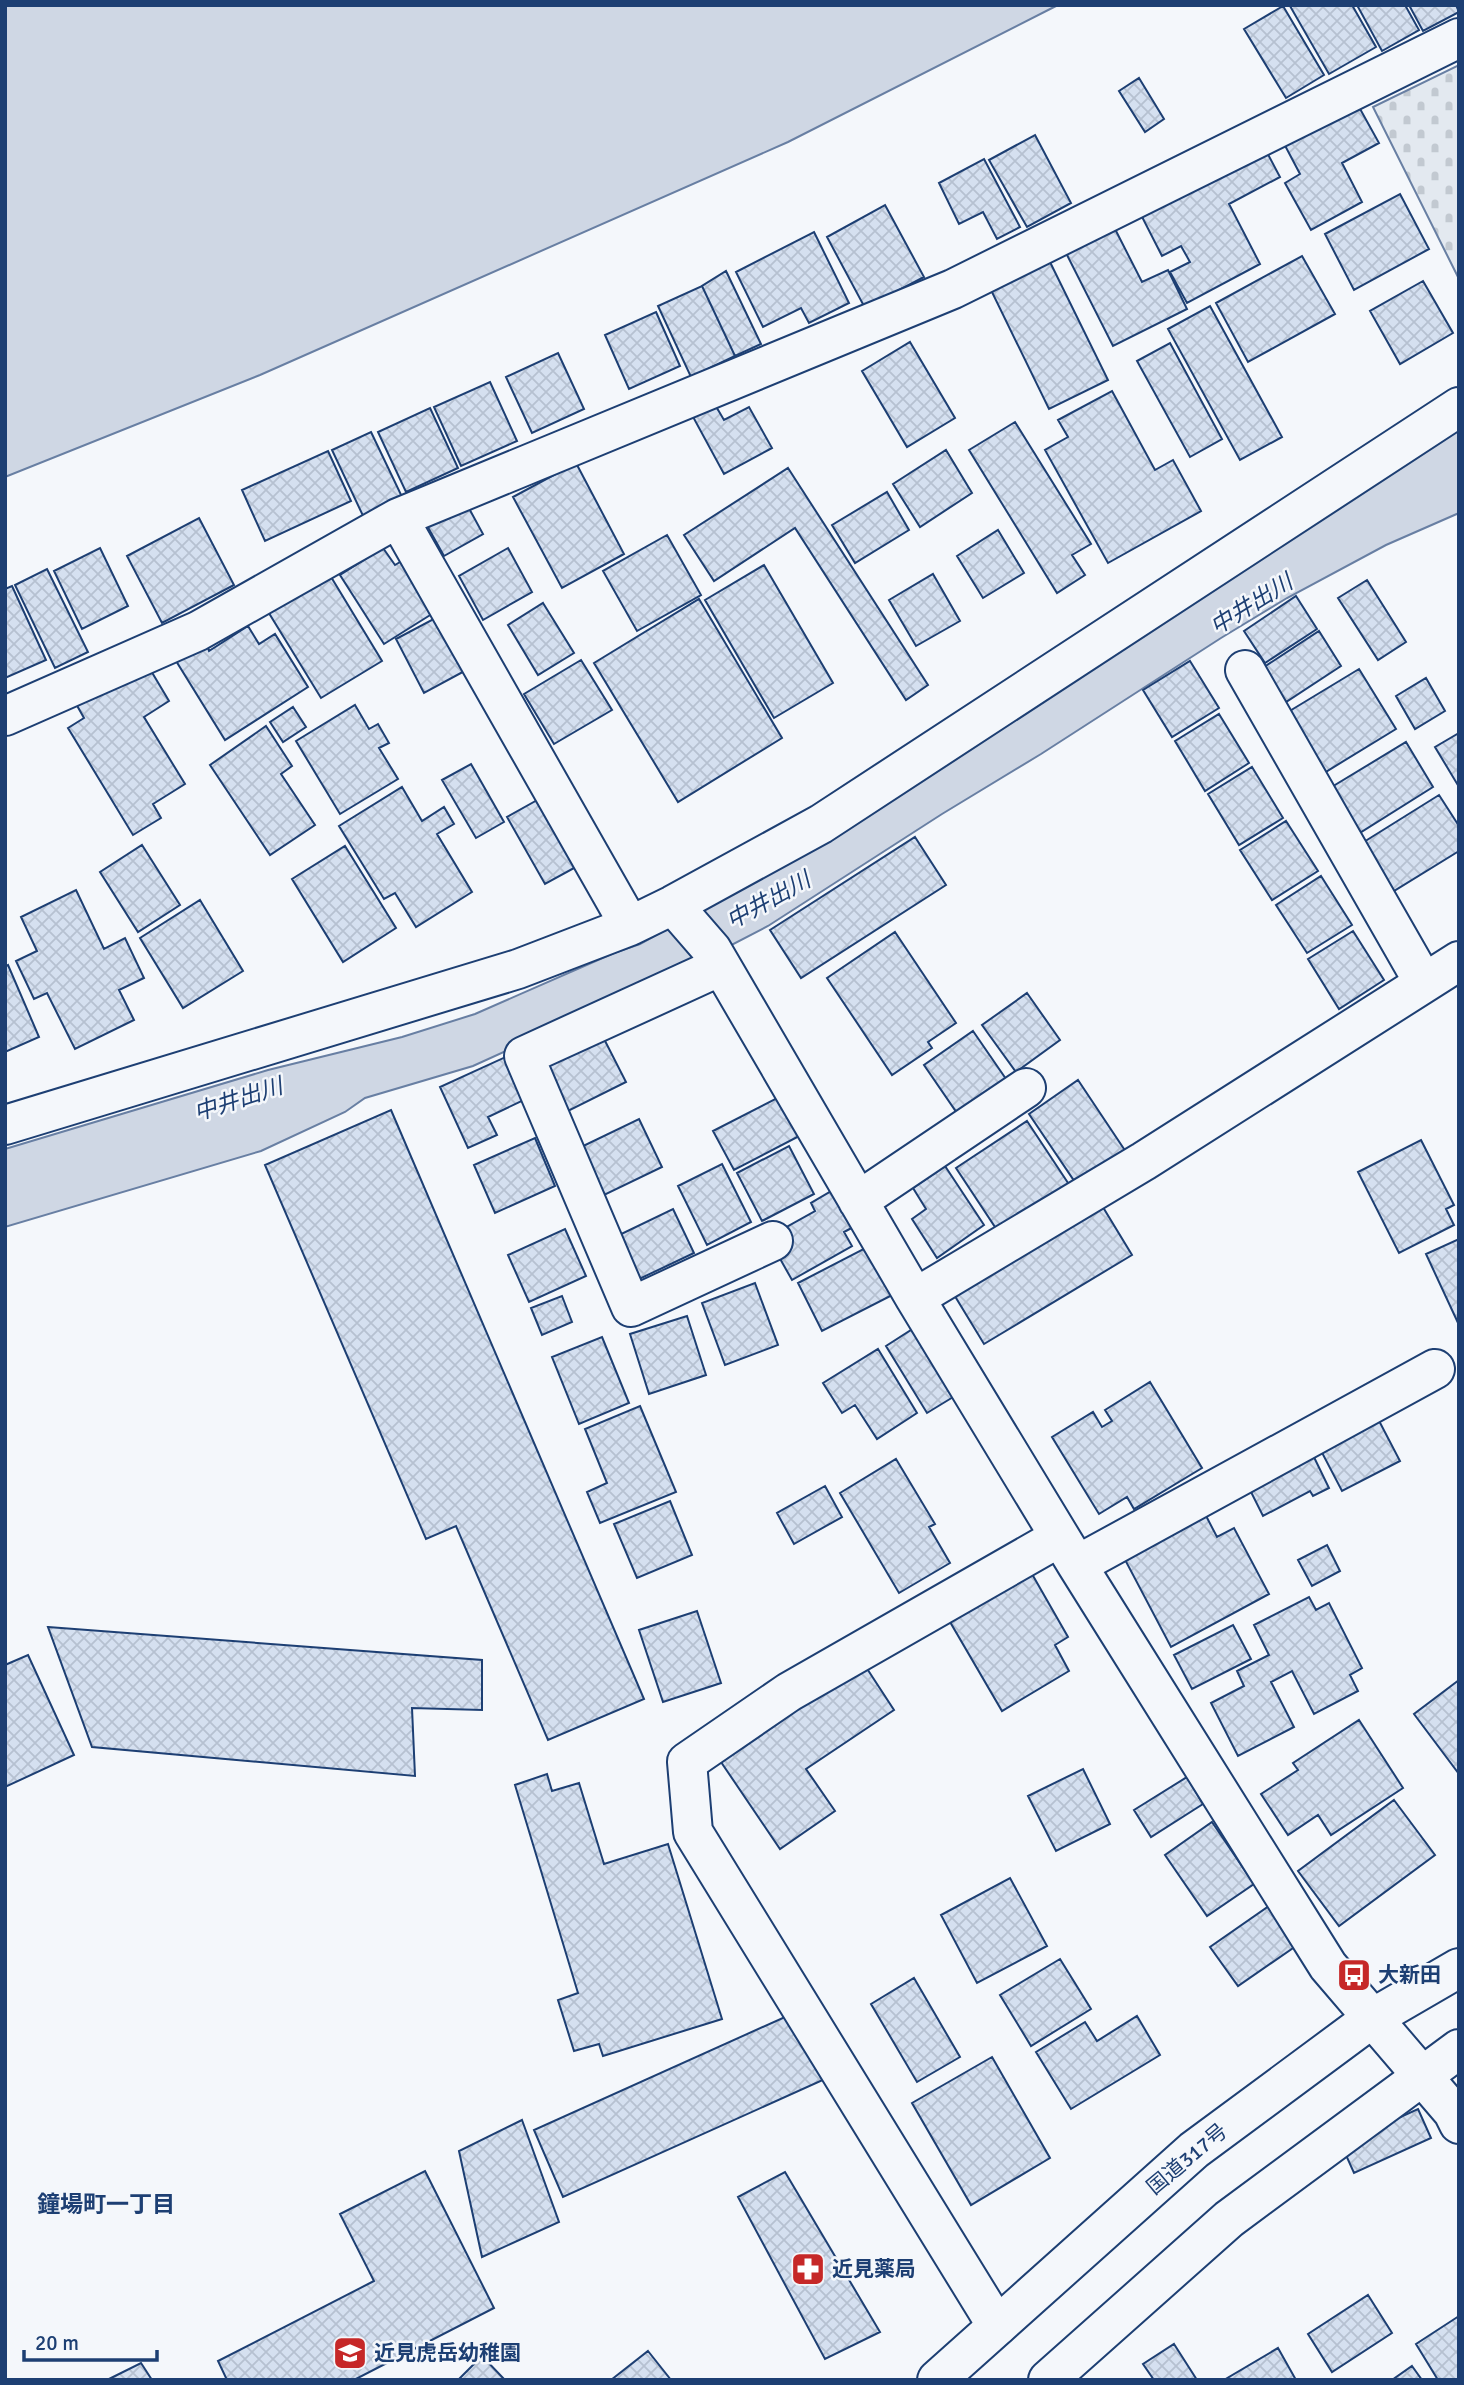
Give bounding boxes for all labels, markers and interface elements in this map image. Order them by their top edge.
water label: 中井出川 [1205,566,1301,641]
water label: 中井出川 [721,864,818,935]
water label: 中井出川 [190,1071,289,1127]
bus stop icon: 大新田 [1335,1956,1373,1994]
place label: 大新田 [1378,1962,1441,1988]
street label: 国道317号 [1141,2118,1233,2200]
district label: 鐘場町一丁目 [37,2190,175,2219]
pharmacy icon: 近見薬局 [789,2250,827,2288]
place label: 近見薬局 [832,2256,916,2282]
scale bar [24,2318,158,2362]
text: 20 m [35,2330,79,2356]
school or university icon: 近見虎岳幼稚園 [331,2334,369,2372]
place label: 近見虎岳幼稚園 [374,2340,521,2366]

